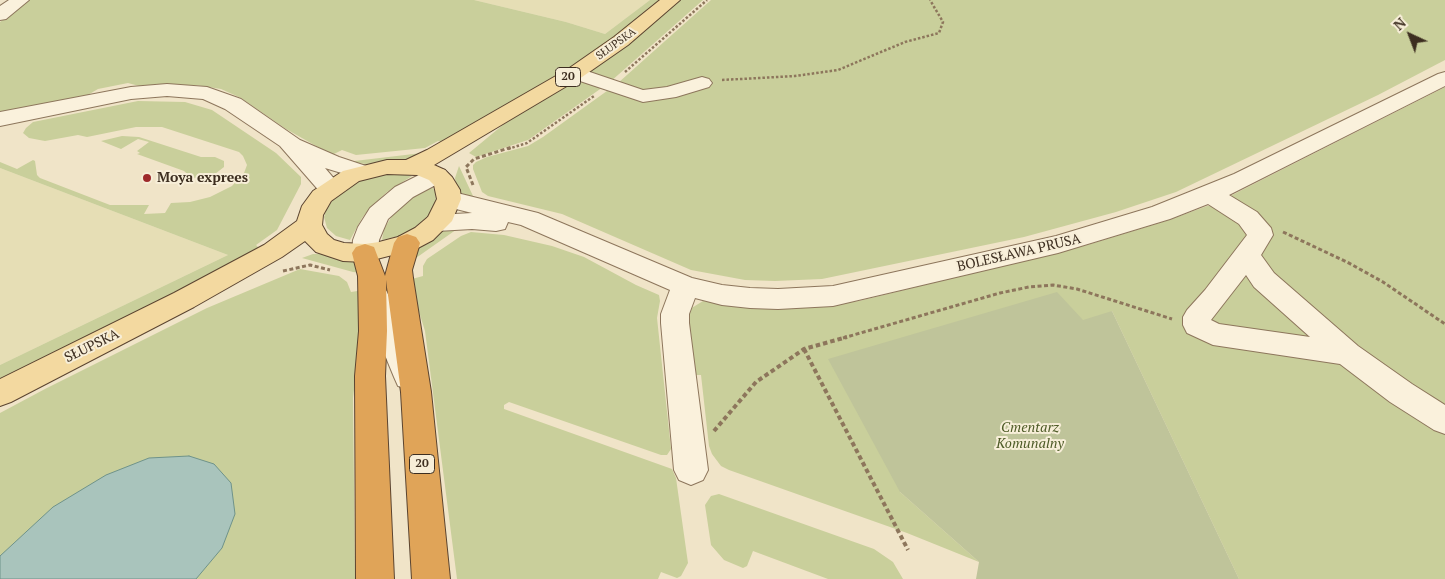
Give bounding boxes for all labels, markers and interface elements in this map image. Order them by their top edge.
north arrow [1385,10,1435,60]
text: N [1389,13,1410,34]
street label: SŁUPSKA [593,25,639,63]
road number: 20 [556,68,580,86]
place label: Moya exprees [157,170,248,186]
marker: Moya exprees [141,172,153,184]
street label: BOLESŁAWA PRUSA [955,231,1083,275]
street label: SŁUPSKA [62,326,122,366]
park label: Cmentarz Komunalny [996,420,1064,452]
road number: 20 [410,454,434,474]

